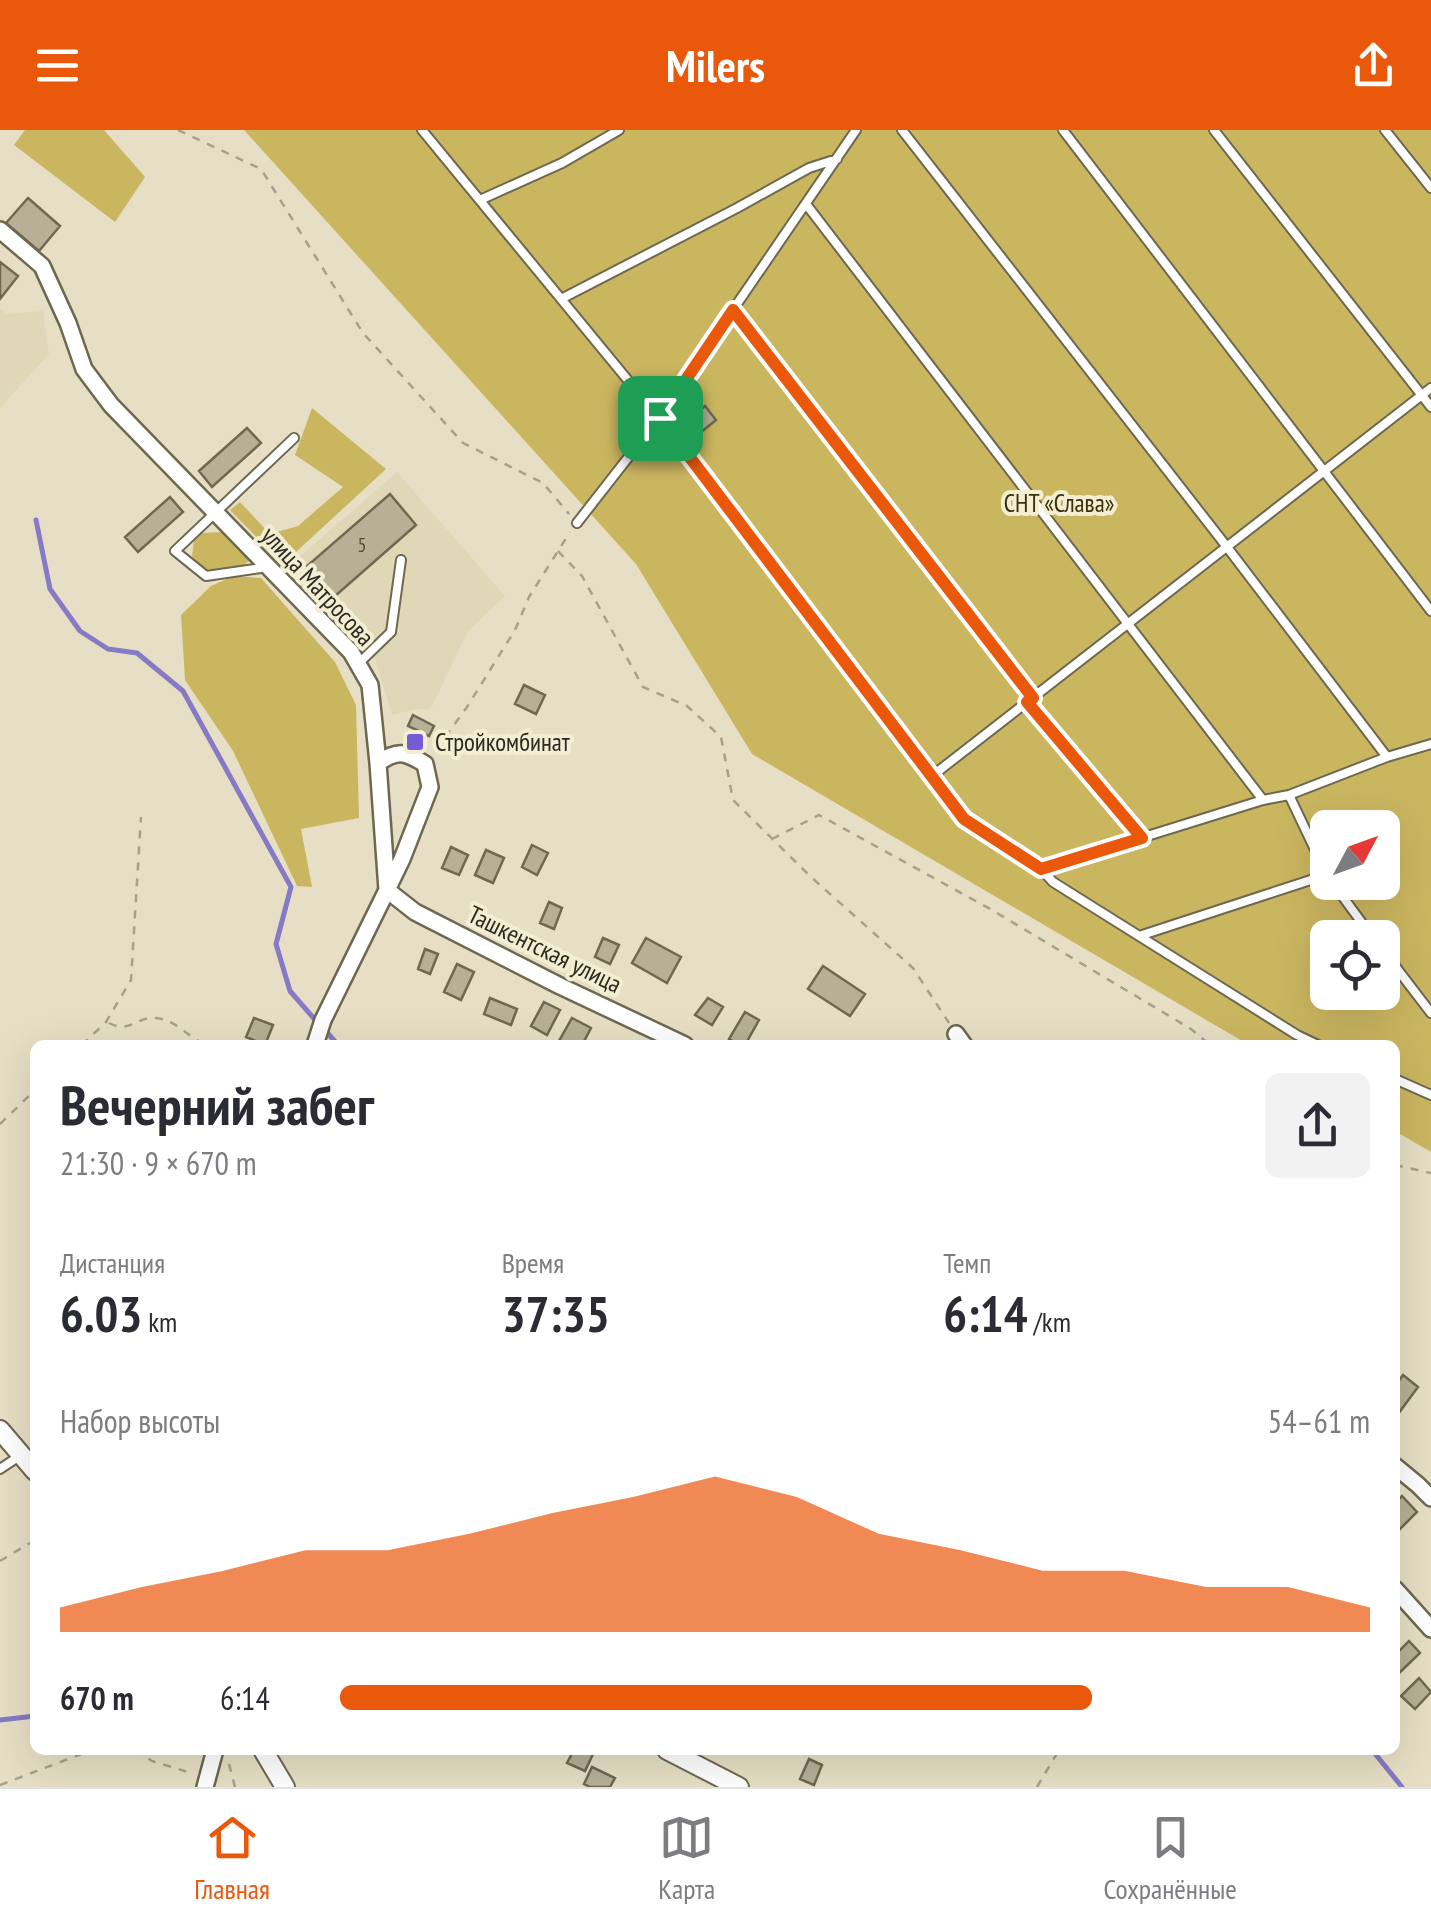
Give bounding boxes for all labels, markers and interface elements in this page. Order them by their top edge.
text: Milers [666,36,765,94]
icon: menu [30,38,85,93]
icon: share [1346,38,1401,93]
pin [618,376,703,461]
icon: arrive [633,391,688,446]
park label: СНТ «Слава» [1004,487,1114,519]
street label: улица Матросова [255,520,381,652]
house number: 5 [358,532,367,558]
place label: Стройкомбинат [435,726,570,758]
marker: Стройкомбинат [404,731,426,753]
north arrow [1310,810,1400,900]
map controls [1310,810,1400,1010]
street label: Ташкентская улица [463,898,627,1000]
button: locate [1310,920,1400,1010]
text: Вечерний забег [60,1069,374,1140]
button: share [1265,1073,1370,1178]
text: 21:30 · 9 × 670 m [60,1142,257,1184]
text: Дистанция [60,1244,165,1281]
text: Время [502,1244,564,1281]
text: Темп [943,1244,991,1281]
text: 6.03 [60,1281,142,1346]
text: 37:35 [502,1281,610,1346]
text: 6:14 [943,1281,1028,1346]
text: km [142,1303,177,1340]
text: /km [1028,1303,1071,1340]
text: Набор высоты [60,1400,220,1442]
text: 54–61 m [1268,1400,1370,1442]
text: 670 m [60,1677,134,1719]
text: 6:14 [220,1677,270,1719]
tab: Главная [194,1810,270,1907]
tab: Карта [658,1810,715,1907]
tab: Сохранённые [1104,1810,1237,1907]

